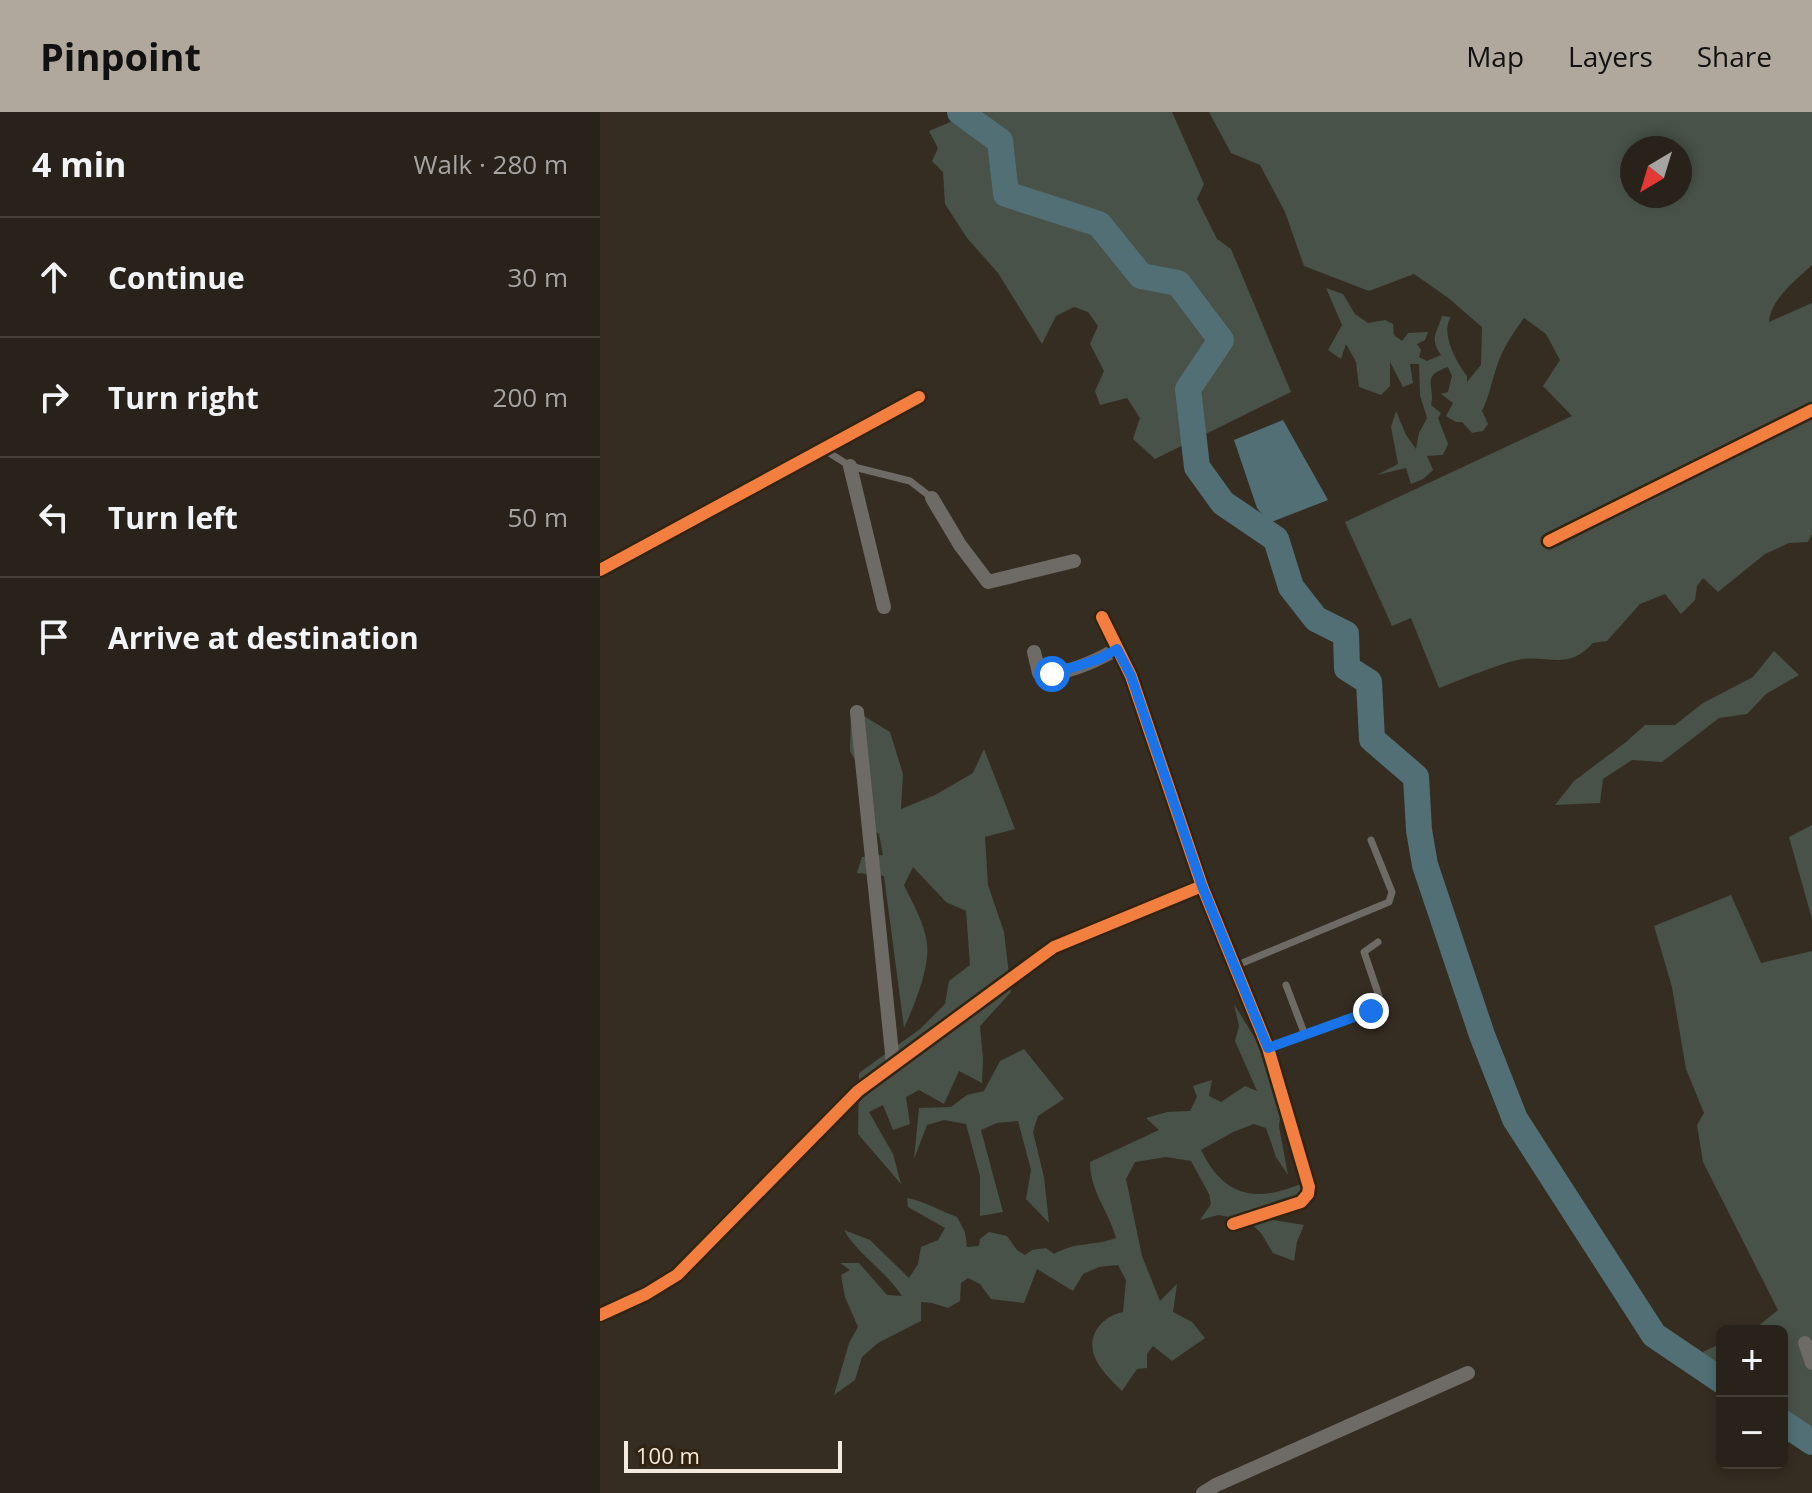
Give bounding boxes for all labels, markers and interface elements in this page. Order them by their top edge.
text: Pinpoint [40,30,201,82]
text: Map [1466,37,1524,75]
text: Layers [1568,37,1653,75]
text: Share [1697,37,1772,75]
north arrow [1620,136,1692,208]
text: 4 min [32,141,126,187]
text: Walk · 280 m [414,146,568,182]
icon: ahead [32,255,76,299]
text: Continue [108,257,245,298]
text: 30 m [507,259,568,295]
icon: right [32,375,76,419]
text: Turn right [108,377,259,418]
text: 200 m [493,379,568,415]
icon: left [32,495,76,539]
text: Turn left [108,497,238,538]
text: 50 m [507,499,568,535]
icon: arrive [32,615,76,659]
text: Arrive at destination [108,617,419,658]
route start [1034,656,1070,692]
route end [1353,993,1389,1029]
map controls [1716,1325,1788,1469]
button: + [1716,1325,1788,1397]
button: − [1716,1397,1788,1469]
scale bar [624,1437,842,1473]
text: 100 m [636,1440,700,1470]

